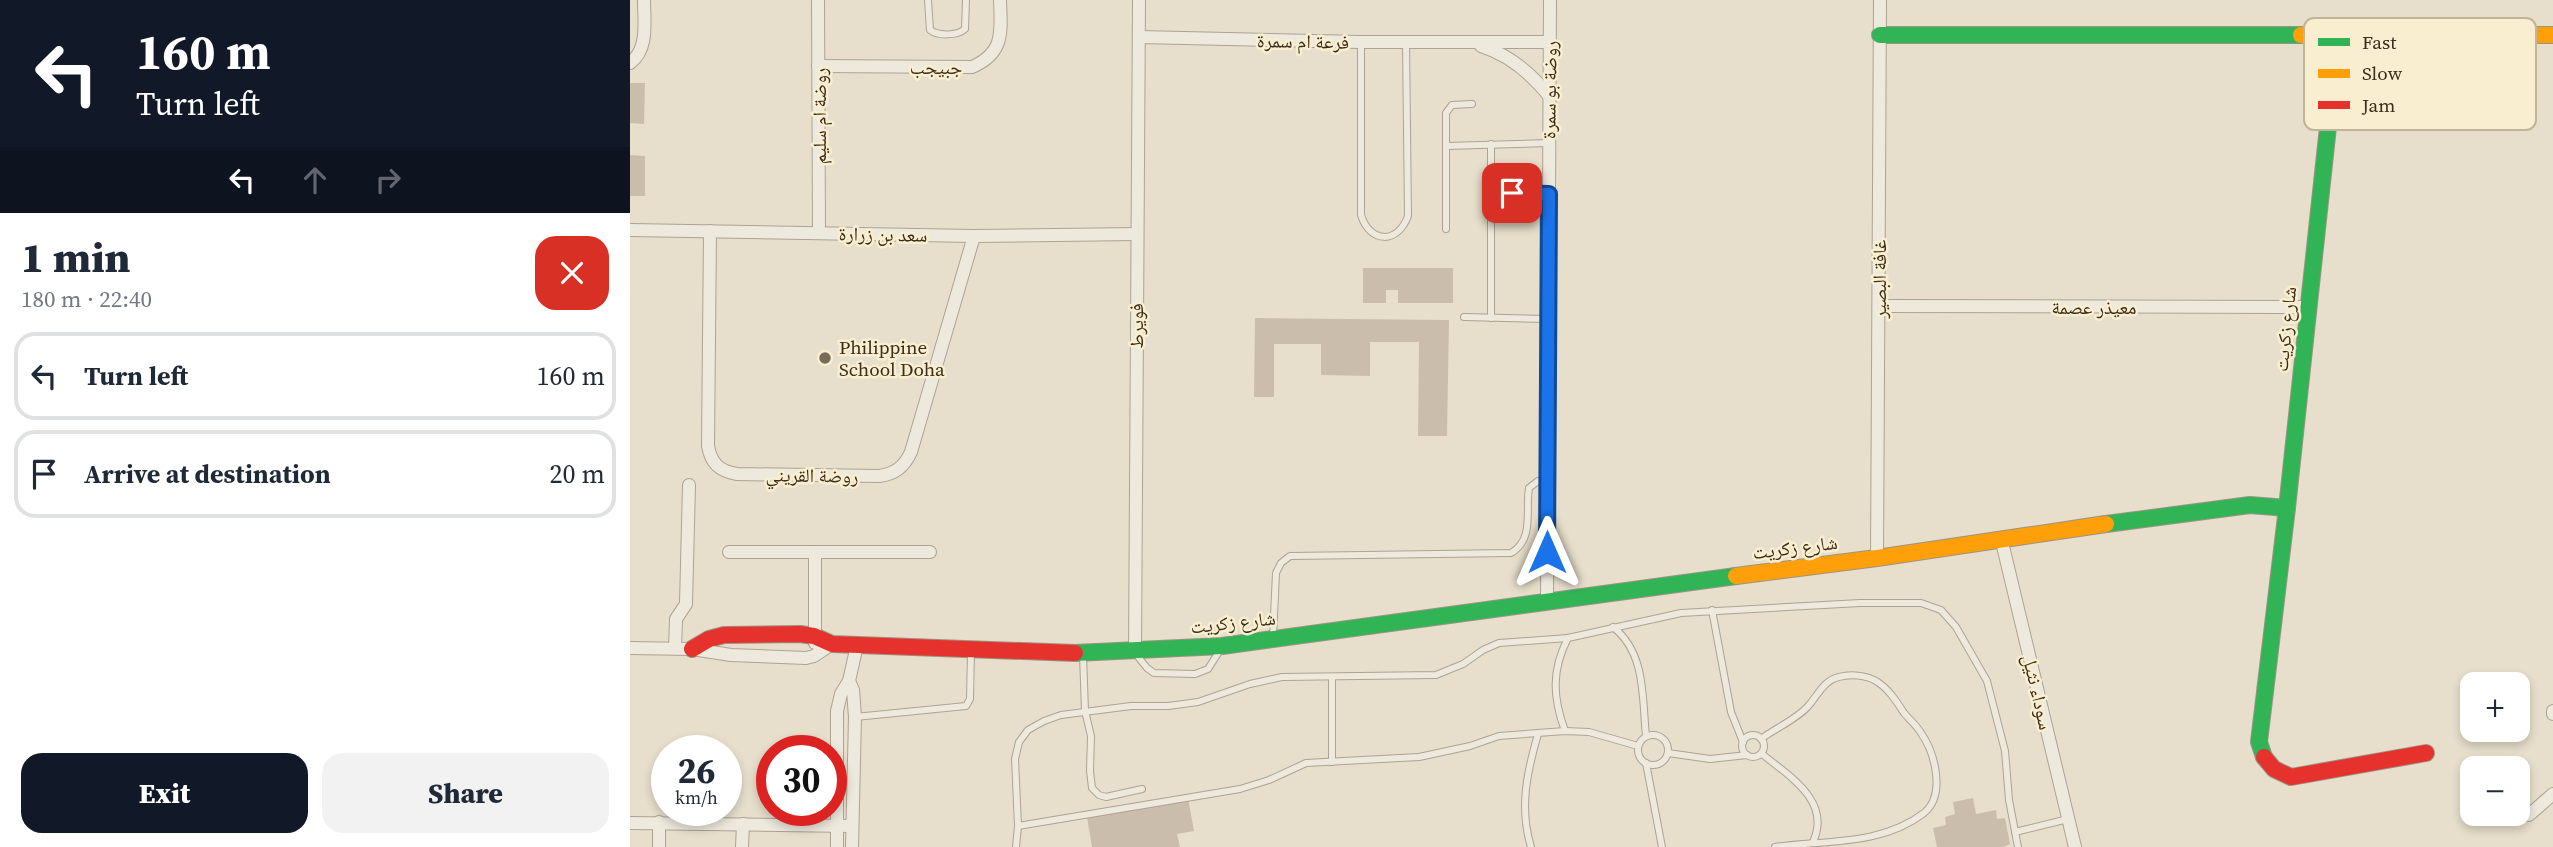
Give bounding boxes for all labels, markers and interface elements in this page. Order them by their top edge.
text: 160 m [136,18,271,85]
legend [2304,18,2536,130]
street label: فرعة ام سمرة [1257,27,1349,56]
icon: left [21,28,112,119]
text: Fast [2362,29,2397,55]
street label: روضة بو سمرة [1535,41,1563,139]
street label: جبيجب [910,54,962,80]
text: Slow [2362,60,2403,86]
street label: روضة ام سليم [806,68,833,164]
text: Turn left [136,82,260,126]
text: Jam [2361,92,2395,118]
icon: left [223,161,261,199]
icon: ahead [296,161,334,199]
icon: right [369,161,407,199]
pin [1482,163,1542,223]
icon: arrive [1493,174,1531,212]
street label: سعد بن زرارة [838,220,928,248]
text: 1 min [21,228,131,286]
button: close [535,236,609,310]
street label: غافة البصير [1866,239,1892,319]
text: 180 m · 22:40 [21,283,152,315]
street label: شارع زكريت [2268,285,2302,373]
street label: معيذر عصمة [2052,294,2136,320]
street label: فويرط [1123,303,1149,349]
place label: Philippine School Doha [839,334,945,382]
marker: Philippine School Doha [817,350,833,366]
icon: left [25,357,63,395]
text: Turn left [84,358,188,394]
text: 160 m [537,358,605,394]
icon: arrive [25,455,63,493]
text: Arrive at destination [84,456,331,492]
text: 20 m [550,456,605,492]
street label: روضة القريني [765,461,859,492]
position arrow [1510,515,1584,589]
street label: شارع زكريت [1751,529,1839,565]
street label: شارع زكريت [1189,605,1277,639]
street label: سوداء نثيل [2017,652,2059,732]
map controls [2460,672,2530,826]
button: + [2460,672,2530,742]
speed limit sign: 30 [756,735,847,826]
text: 26 [678,747,715,795]
button: Exit [21,753,308,833]
button: Share [322,753,609,833]
button: − [2460,756,2530,826]
text: km/h [675,785,718,810]

